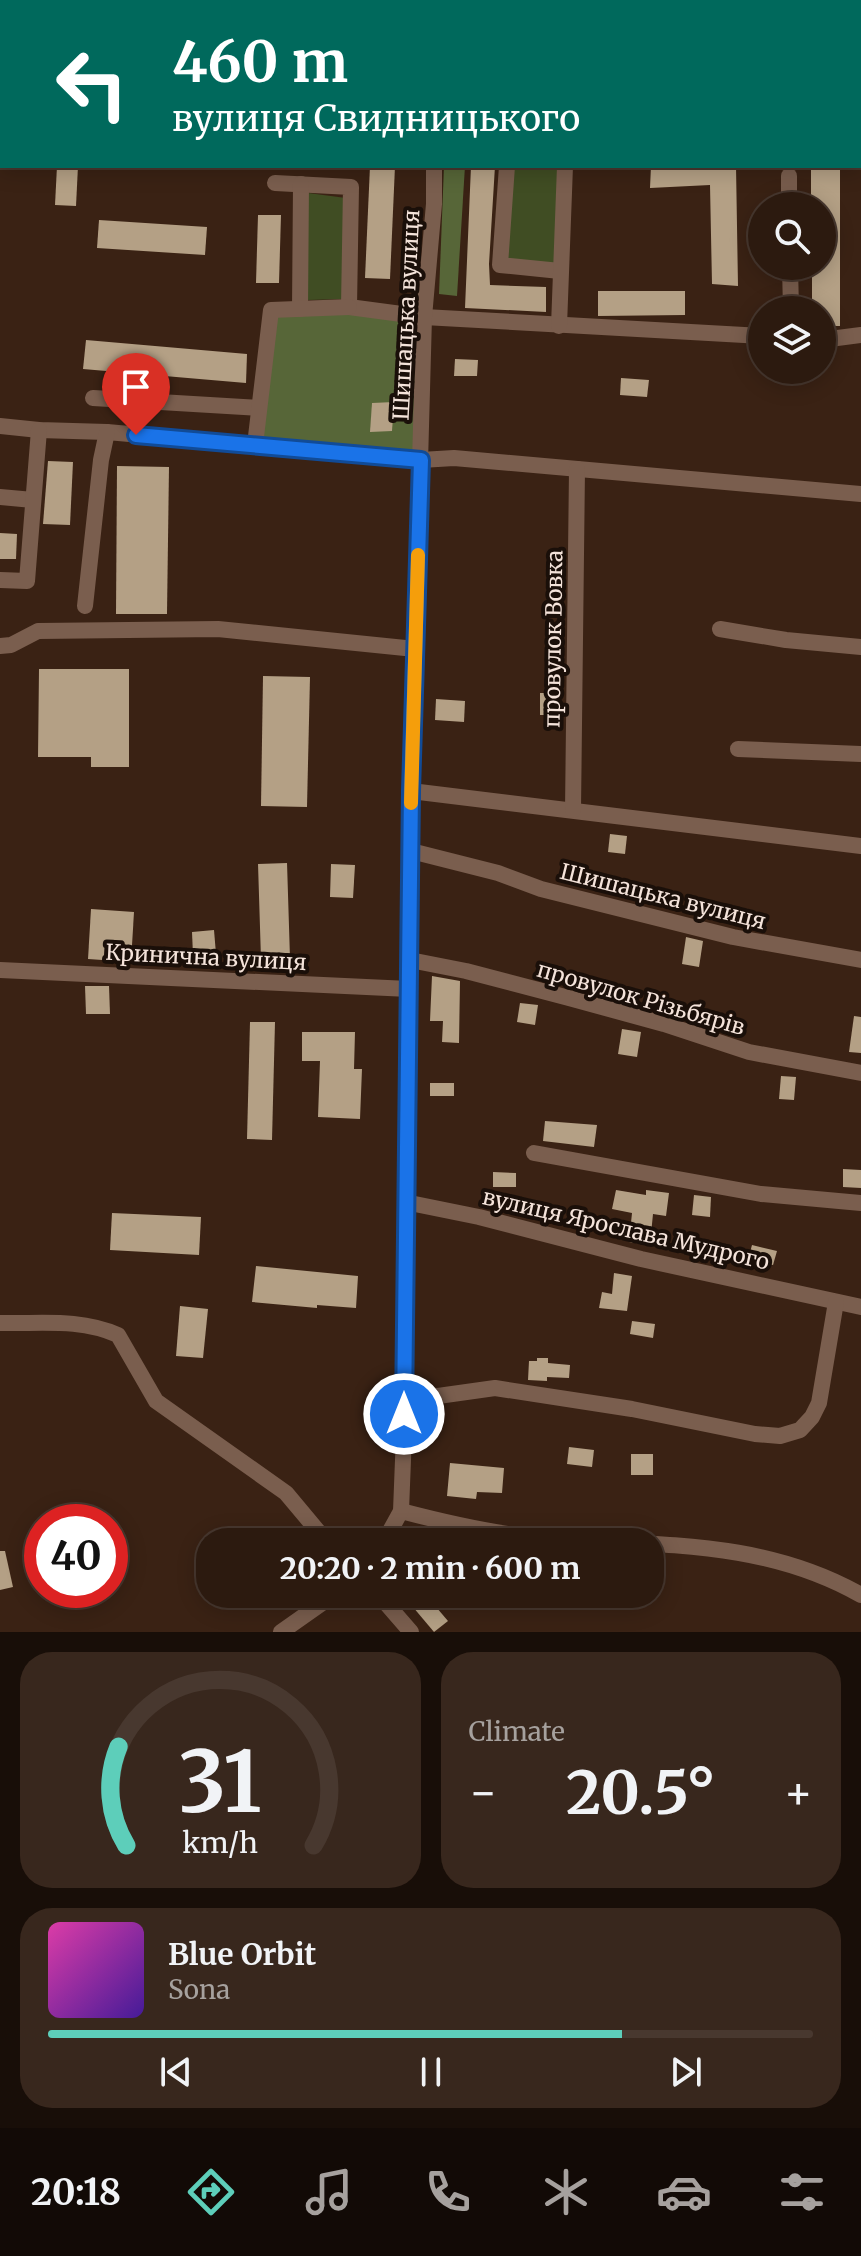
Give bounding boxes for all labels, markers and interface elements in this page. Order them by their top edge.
text: 460 m [172,27,348,97]
icon: left [40,32,144,136]
text: вулиця Свидницького [172,96,580,141]
map controls [748,192,836,384]
button: search [748,192,836,280]
street label: Шишацька вулиця [386,209,426,421]
button: layers [748,296,836,384]
pin [102,353,170,435]
icon: arrive [114,365,158,409]
street label: провулок Вовка [537,550,569,728]
street label: Шишацька вулиця [557,857,769,935]
street label: Кринична вулиця [105,938,307,976]
street label: провулок Різьбярів [534,955,748,1041]
street label: вулиця Ярослава Мудрого [480,1182,772,1276]
position arrow [362,1372,446,1456]
speed limit sign: 40 [24,1504,128,1608]
text: 20:20 · 2 min · 600 m [280,1549,580,1587]
text: Climate [469,1715,565,1748]
text: 31 [179,1730,262,1835]
text: 20.5° [566,1755,716,1830]
text: − [469,1765,498,1820]
text: + [784,1765,813,1820]
text: km/h [182,1825,258,1861]
text: Blue Orbit [168,1935,316,1973]
text: Sona [168,1973,230,2006]
icon: previous [154,2050,198,2094]
icon: pause [409,2050,453,2094]
icon: next [664,2050,708,2094]
icon: directions [183,2164,239,2220]
icon: music [301,2164,357,2220]
icon: phone [420,2164,476,2220]
icon: climate [538,2164,594,2220]
icon: car [656,2164,712,2220]
icon: filters [774,2164,830,2220]
text: 20:18 [31,2170,121,2215]

